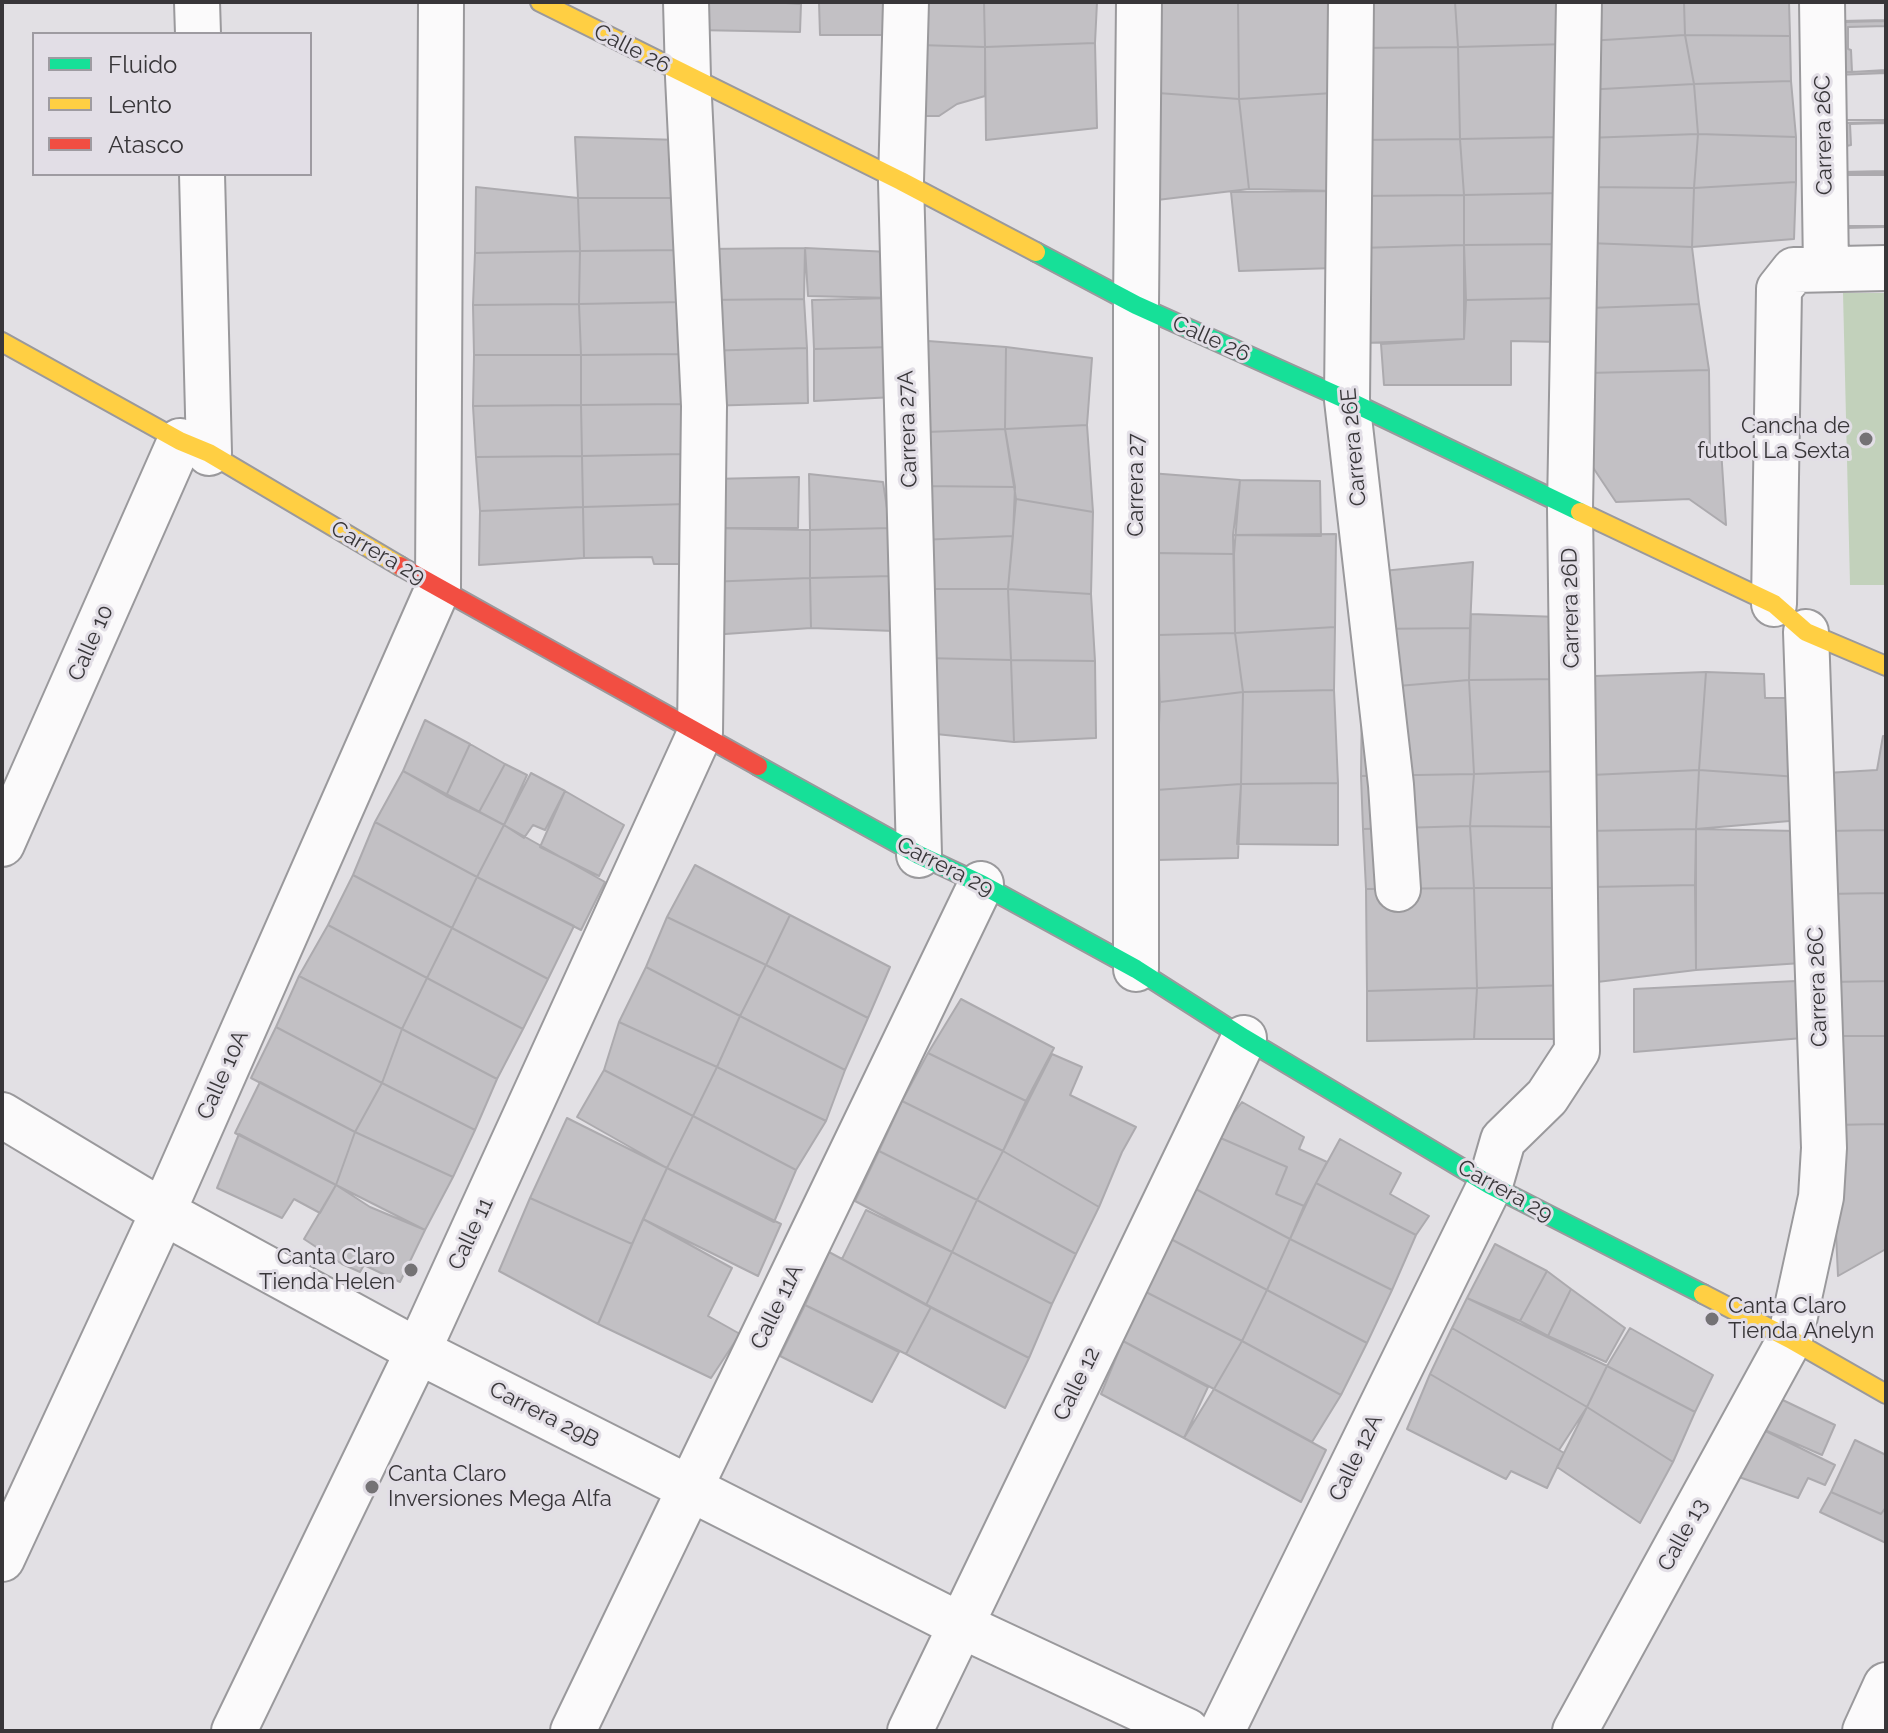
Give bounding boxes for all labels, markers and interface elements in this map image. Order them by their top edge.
street label: Calle 26 [589,19,675,79]
legend [32,32,312,176]
text: Fluido [108,50,177,79]
street label: Carrera 26C [1810,75,1838,195]
text: Lento [108,90,172,119]
text: Atasco [108,130,184,159]
street label: Calle 26 [1168,310,1254,368]
street label: Carrera 27A [893,370,923,488]
street label: Carrera 26E [1336,387,1372,507]
place label: Cancha de futbol La Sexta [1697,413,1850,464]
marker: Cancha de futbol La Sexta [1857,430,1875,448]
street label: Carrera 27 [1123,433,1149,537]
street label: Carrera 29 [326,515,430,591]
street label: Carrera 26D [1557,547,1585,669]
street label: Calle 10 [63,601,119,685]
street label: Carrera 29 [892,831,998,903]
street label: Carrera 26C [1803,926,1833,1048]
street label: Calle 10A [192,1026,254,1124]
street label: Carrera 29 [1453,1154,1557,1228]
street label: Calle 11 [443,1194,499,1274]
place label: Canta Claro Tienda Helen [259,1244,395,1296]
street label: Calle 11A [745,1260,809,1354]
marker: Canta Claro Tienda Helen [402,1261,420,1279]
place label: Canta Claro Tienda Anelyn [1728,1293,1874,1344]
marker: Canta Claro Tienda Anelyn [1703,1310,1721,1328]
street label: Calle 12 [1048,1343,1106,1425]
street label: Carrera 29B [485,1376,603,1454]
street label: Calle 12A [1324,1410,1388,1506]
place label: Canta Claro Inversiones Mega Alfa [388,1461,612,1512]
marker: Canta Claro Inversiones Mega Alfa [363,1478,381,1496]
street label: Calle 13 [1652,1494,1714,1576]

